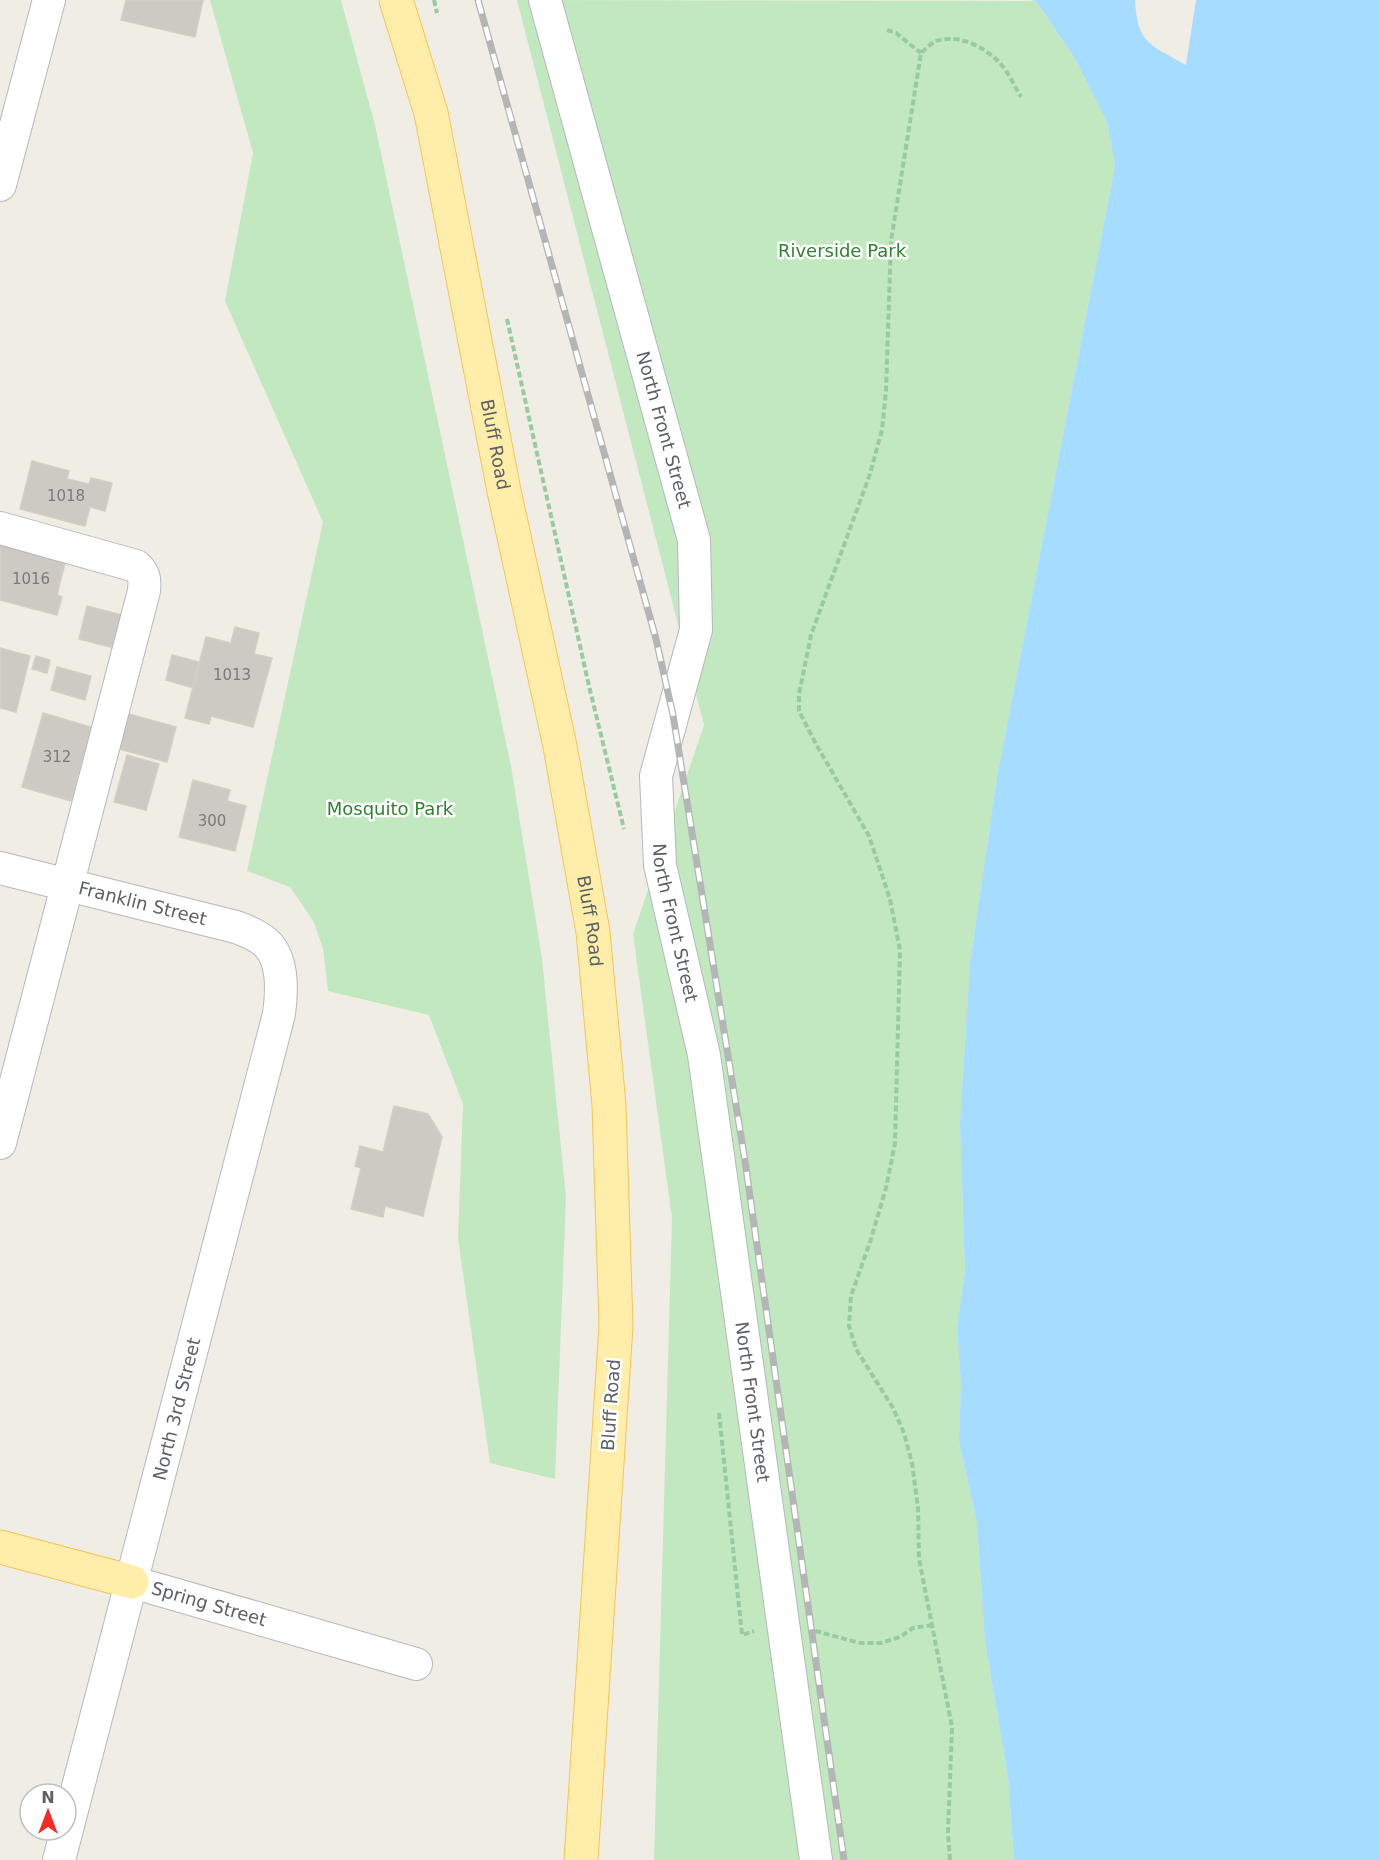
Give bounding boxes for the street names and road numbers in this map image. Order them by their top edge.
street label: North Front Street [632,349,696,511]
street label: Bluff Road [476,397,515,492]
street label: North Front Street [649,843,702,1004]
street label: Bluff Road [573,874,607,968]
street label: Franklin Street [77,877,209,929]
street label: North Front Street [731,1320,774,1484]
street label: North 3rd Street [149,1335,204,1482]
street label: Bluff Road [597,1358,624,1452]
street label: Spring Street [149,1577,269,1630]

